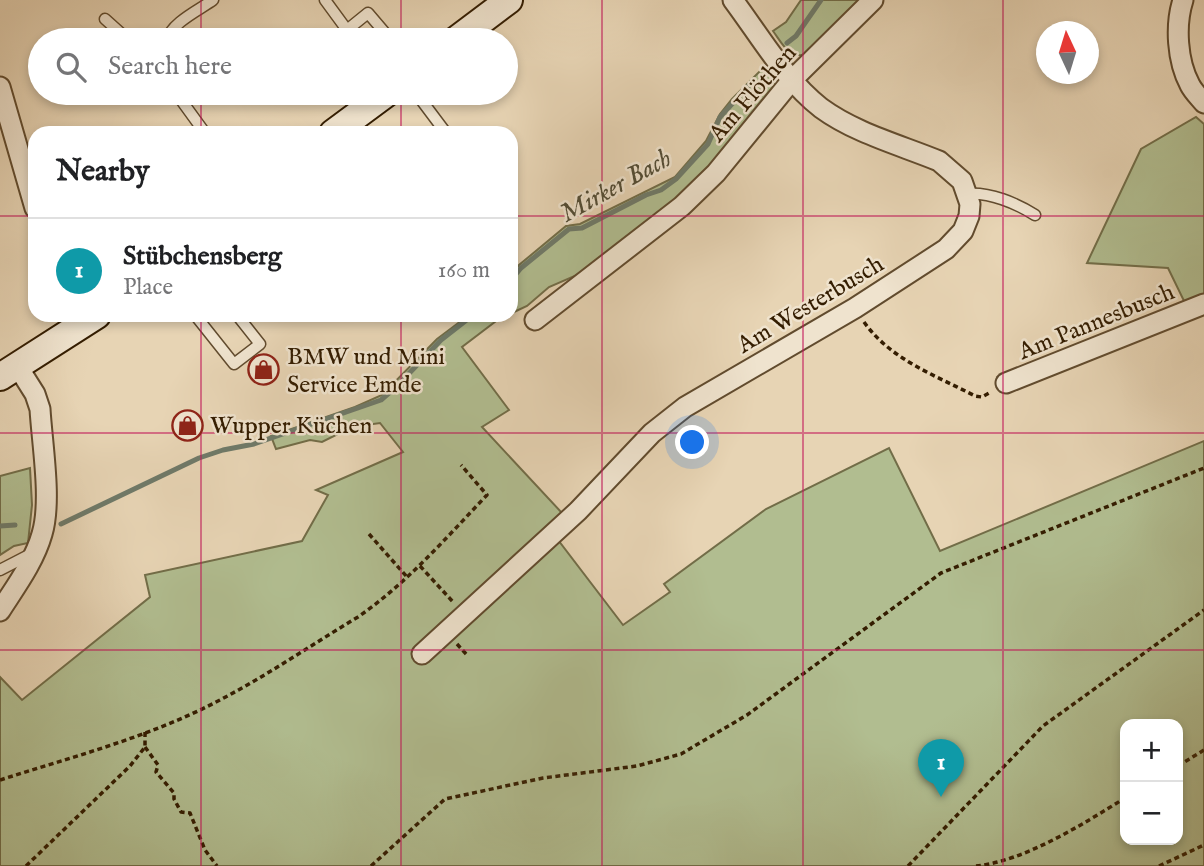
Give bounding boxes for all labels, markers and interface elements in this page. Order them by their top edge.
north arrow [1036,21,1099,84]
search box [28,28,518,105]
street label: Am Flöthen [702,39,804,150]
icon: search [52,48,90,86]
text: Search here [108,50,232,83]
water label: Mirker Bach [554,142,677,230]
text: Nearby [56,153,149,191]
text: Stübchensberg [123,240,282,273]
street label: Am Westerbusch [731,249,890,362]
text: 1 [75,256,83,285]
text: 160 m [438,256,490,285]
text: Place [123,273,173,302]
street label: Am Pannesbusch [1013,277,1179,368]
place label: BMW und Mini Service Emde [287,342,445,401]
shop icon: BMW und Mini Service Emde [247,353,281,387]
shop icon: Wupper Küchen [170,408,204,442]
place label: Wupper Küchen [210,411,373,442]
your location [675,425,709,459]
map controls [1120,719,1183,845]
button: + [1120,719,1183,782]
pin: 1 [918,739,964,797]
button: − [1120,782,1183,845]

